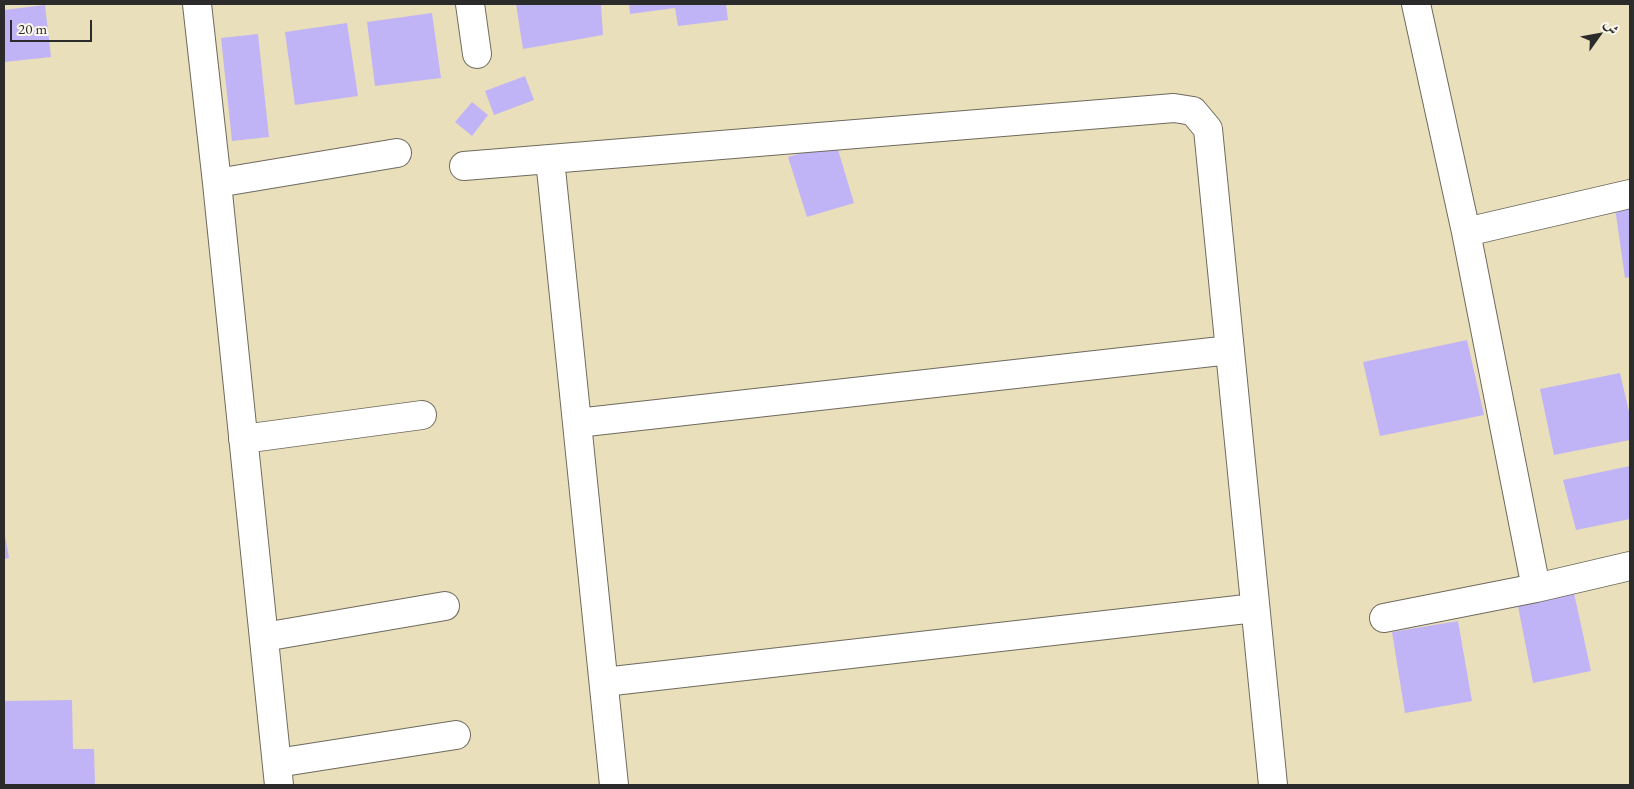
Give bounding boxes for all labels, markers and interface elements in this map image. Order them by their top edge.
scale bar [12,10,95,42]
north arrow [1574,10,1624,60]
text: ش [1600,16,1623,38]
text: 20 m [18,19,47,38]

